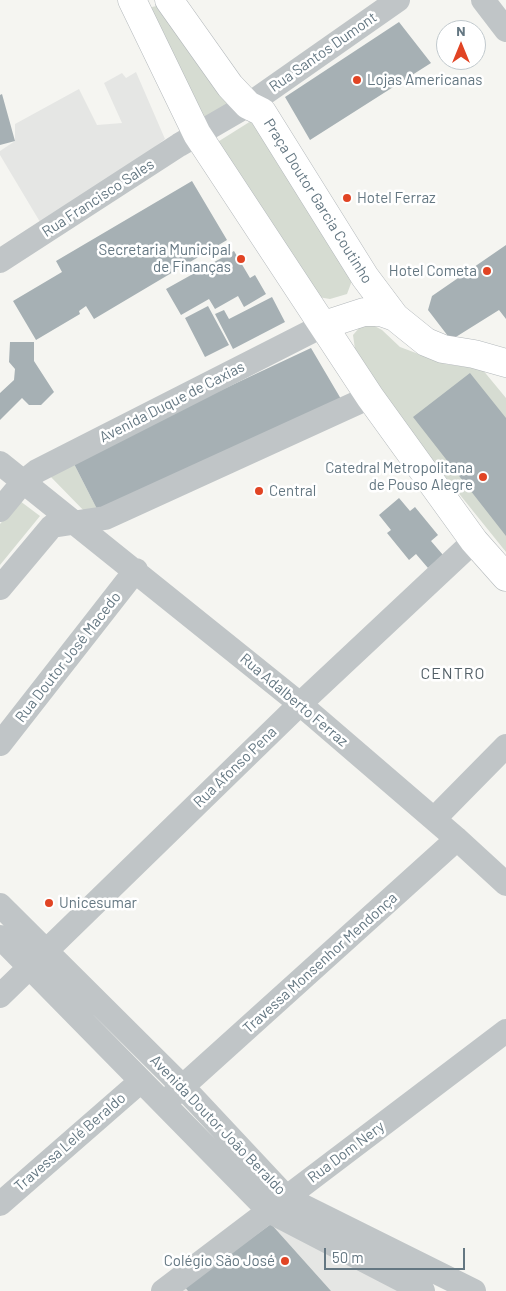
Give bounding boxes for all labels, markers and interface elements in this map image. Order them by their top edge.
street label: Rua Santos Dumont [266,8,380,96]
north arrow [436,20,486,70]
text: N [456,22,466,39]
place label: Lojas Americanas [367,71,482,89]
marker: Lojas Americanas [351,74,363,86]
street label: Praça Doutor Garcia Coutinho [260,115,376,287]
street label: Rua Francisco Sales [39,155,157,241]
place label: Hotel Ferraz [357,189,436,207]
marker: Hotel Ferraz [341,192,353,204]
place label: Secretaria Municipal de Finanças [98,241,231,276]
marker: Secretaria Municipal de Finanças [235,253,247,265]
place label: Hotel Cometa [389,262,477,280]
marker: Hotel Cometa [481,265,493,277]
street label: Avenida Duque de Caxias [96,358,248,446]
place label: Catedral Metropolitana de Pouso Alegre [325,459,473,494]
marker: Catedral Metropolitana de Pouso Alegre [477,471,489,483]
place label: Central [269,482,316,500]
marker: Central [253,485,265,497]
street label: Rua Doutor José Macedo [11,588,125,726]
street label: Rua Adalberto Ferraz [236,650,352,750]
district label: CENTRO [420,664,486,684]
street label: Rua Afonso Pena [190,723,280,811]
street label: Travessa Monsenhor Mendonça [239,889,401,1037]
place label: Unicesumar [59,894,137,912]
marker: Unicesumar [43,897,55,909]
street label: Avenida Doutor João Beraldo [146,1051,290,1199]
street label: Travessa Lelé Beraldo [11,1089,129,1195]
street label: Rua Dom Nery [304,1117,388,1187]
scale bar [326,1238,467,1270]
text: 50 m [332,1248,364,1266]
place label: Colégio São José [164,1252,275,1270]
marker: Colégio São José [279,1255,291,1267]

